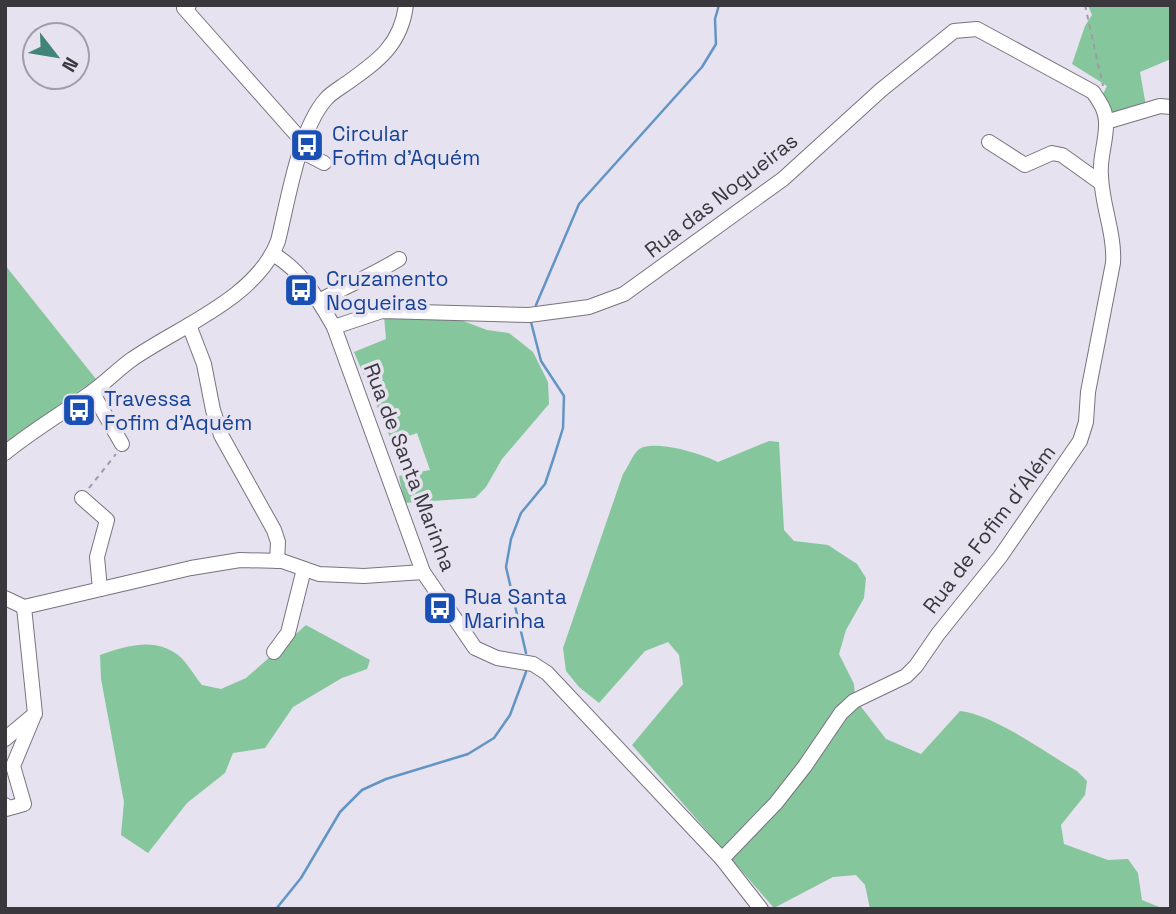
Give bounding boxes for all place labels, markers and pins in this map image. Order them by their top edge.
place label: Circular Fofim d'Aquém [332,120,480,171]
bus stop icon: Circular Fofim d'Aquém [288,126,326,164]
place label: Cruzamento Nogueiras [326,265,449,316]
bus stop icon: Cruzamento Nogueiras [282,271,320,309]
place label: Travessa Fofim d'Aquém [104,385,252,436]
bus stop icon: Travessa Fofim d'Aquém [60,391,98,429]
place label: Rua Santa Marinha [464,583,567,634]
bus stop icon: Rua Santa Marinha [421,589,459,627]

